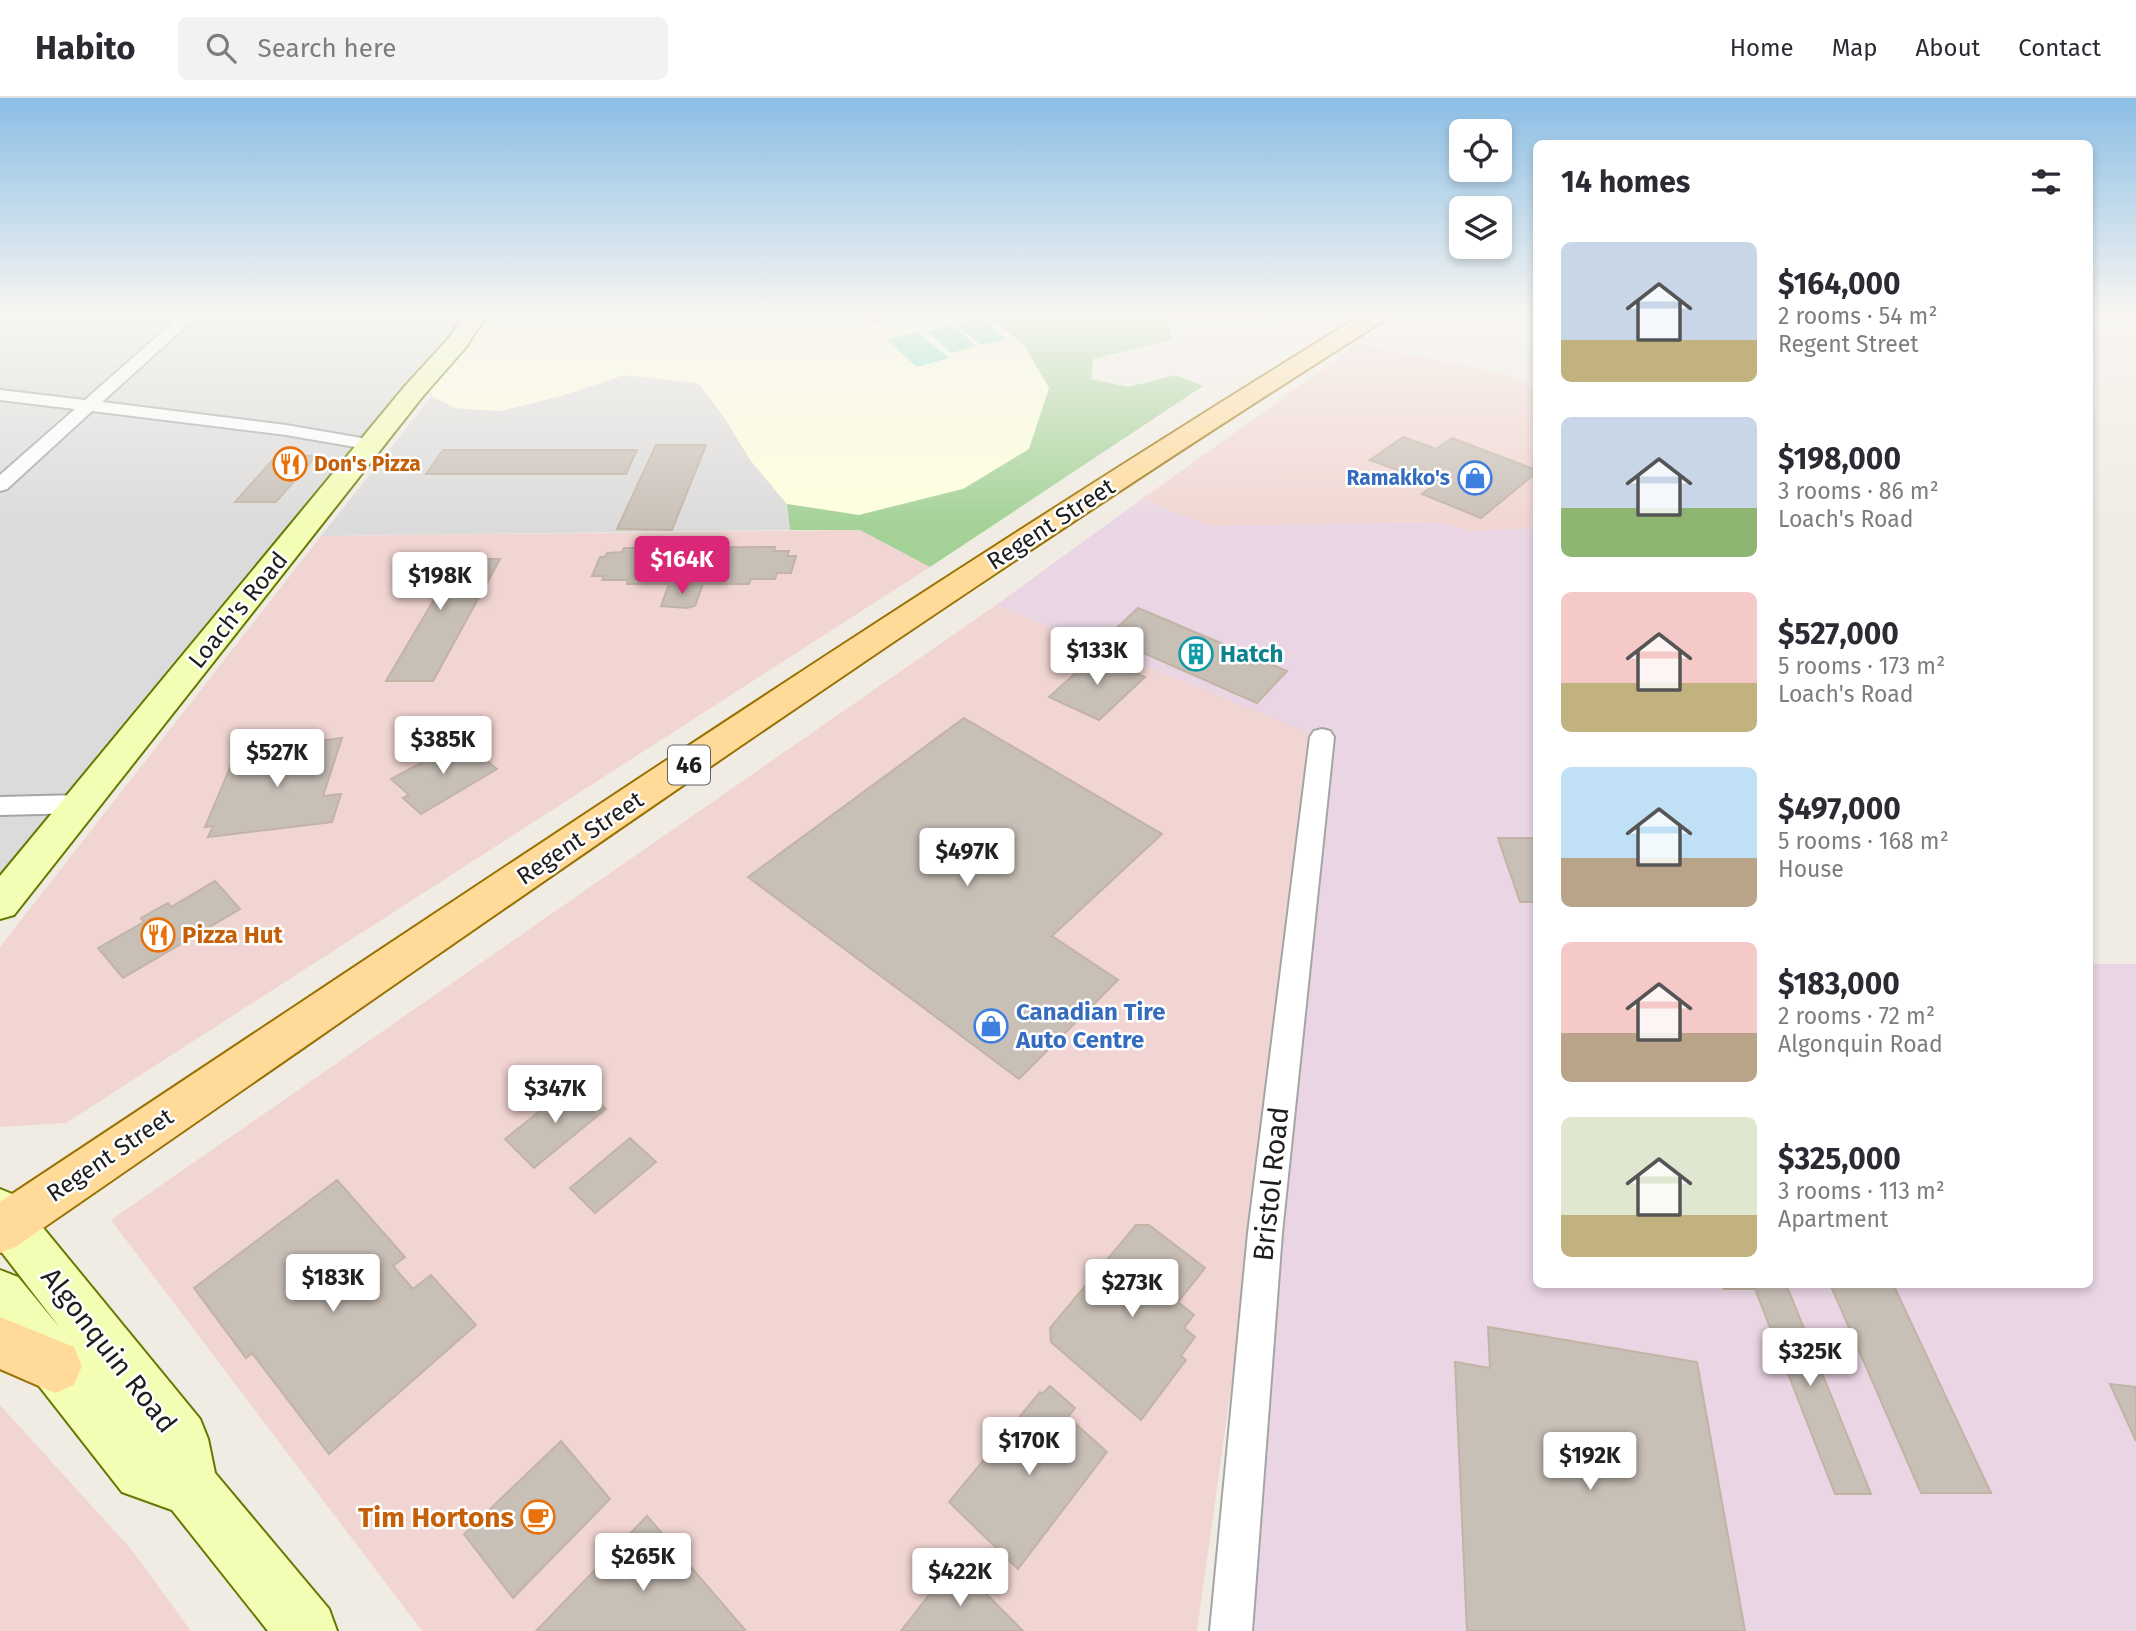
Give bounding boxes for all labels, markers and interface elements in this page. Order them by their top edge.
search box [178,17,668,80]
text: Habito [35,28,136,68]
icon: search [202,29,240,67]
text: Search here [258,33,396,64]
text: Home [1730,34,1794,62]
text: Map [1832,34,1878,62]
text: About [1916,34,1980,62]
text: Contact [2018,34,2101,62]
map controls [1449,119,1512,259]
button: locate [1449,119,1512,182]
icon: filters [2027,163,2065,201]
text: 14 homes [1561,164,1690,200]
button: layers [1449,196,1512,259]
text: $164,000 [1778,266,1901,302]
icon: home [1617,270,1701,354]
text: 2 rooms · 54 m² [1778,302,1937,330]
text: Regent Street [1778,330,1919,358]
text: $198,000 [1778,441,1901,477]
restaurant icon: Don's Pizza [271,445,309,483]
icon: home [1617,445,1701,529]
place label: Don's Pizza [314,451,421,477]
shop icon: Ramakko's [1456,459,1494,497]
place label: Ramakko's [1347,465,1450,491]
street label: Regent Street [982,472,1120,576]
text: 3 rooms · 86 m² [1778,477,1939,505]
text: Loach's Road [1778,505,1914,533]
pin: $164K [633,536,731,596]
text: $164K [651,545,714,573]
street label: Loach's Road [183,546,293,674]
pin: $198K [391,552,489,612]
text: $198K [408,561,472,589]
text: $527,000 [1778,616,1899,652]
icon: home [1617,620,1701,704]
pin: $133K [1048,628,1146,687]
building icon: Hatch [1177,635,1215,673]
text: $133K [1067,636,1127,664]
place label: Hatch [1220,640,1283,668]
text: 5 rooms · 173 m² [1778,652,1945,680]
text: Loach's Road [1778,680,1914,708]
pin: $385K [394,716,492,776]
text: $385K [411,725,475,753]
pin: $527K [228,730,326,789]
text: $527K [246,738,308,766]
road number: 46 [668,746,710,785]
street label: Regent Street [511,785,649,891]
text: $497,000 [1778,791,1901,827]
icon: home [1617,795,1701,879]
text: 5 rooms · 168 m² [1778,827,1949,855]
pin: $497K [918,828,1016,888]
text: $497K [935,837,999,865]
text: House [1778,855,1844,883]
restaurant icon: Pizza Hut [139,916,177,954]
place label: Pizza Hut [182,921,283,949]
text: $183,000 [1778,966,1900,1002]
icon: home [1617,970,1701,1054]
place label: Canadian Tire Auto Centre [1015,998,1165,1054]
text: 2 rooms · 72 m² [1778,1002,1935,1030]
shop icon: Canadian Tire Auto Centre [972,1007,1010,1045]
text: Algonquin Road [1778,1030,1943,1058]
pin: $347K [506,1066,604,1125]
text: $347K [524,1074,586,1102]
street label: Regent Street [41,1102,179,1208]
street label: Bristol Road [1246,1105,1296,1263]
text: $325,000 [1778,1141,1901,1177]
icon: home [1617,1145,1701,1229]
text: 3 rooms · 113 m² [1778,1177,1945,1205]
text: Apartment [1778,1205,1888,1233]
pin: $183K [284,1254,382,1314]
pin: $273K [1083,1260,1181,1319]
street label: Algonquin Road [34,1261,184,1439]
text: $183K [302,1263,364,1291]
text: $273K [1101,1268,1163,1296]
pin: $325K [1761,1328,1859,1388]
text: $325K [1778,1337,1842,1365]
pin: $170K [980,1418,1078,1477]
text: $170K [999,1426,1060,1454]
pin: $192K [1541,1432,1639,1492]
text: $192K [1559,1441,1621,1469]
cafe icon: Tim Hortons [519,1498,557,1536]
place label: Tim Hortons [358,1501,514,1534]
pin: $265K [594,1534,692,1593]
text: $265K [611,1542,675,1570]
pin: $422K [911,1548,1009,1608]
text: $422K [928,1557,992,1585]

